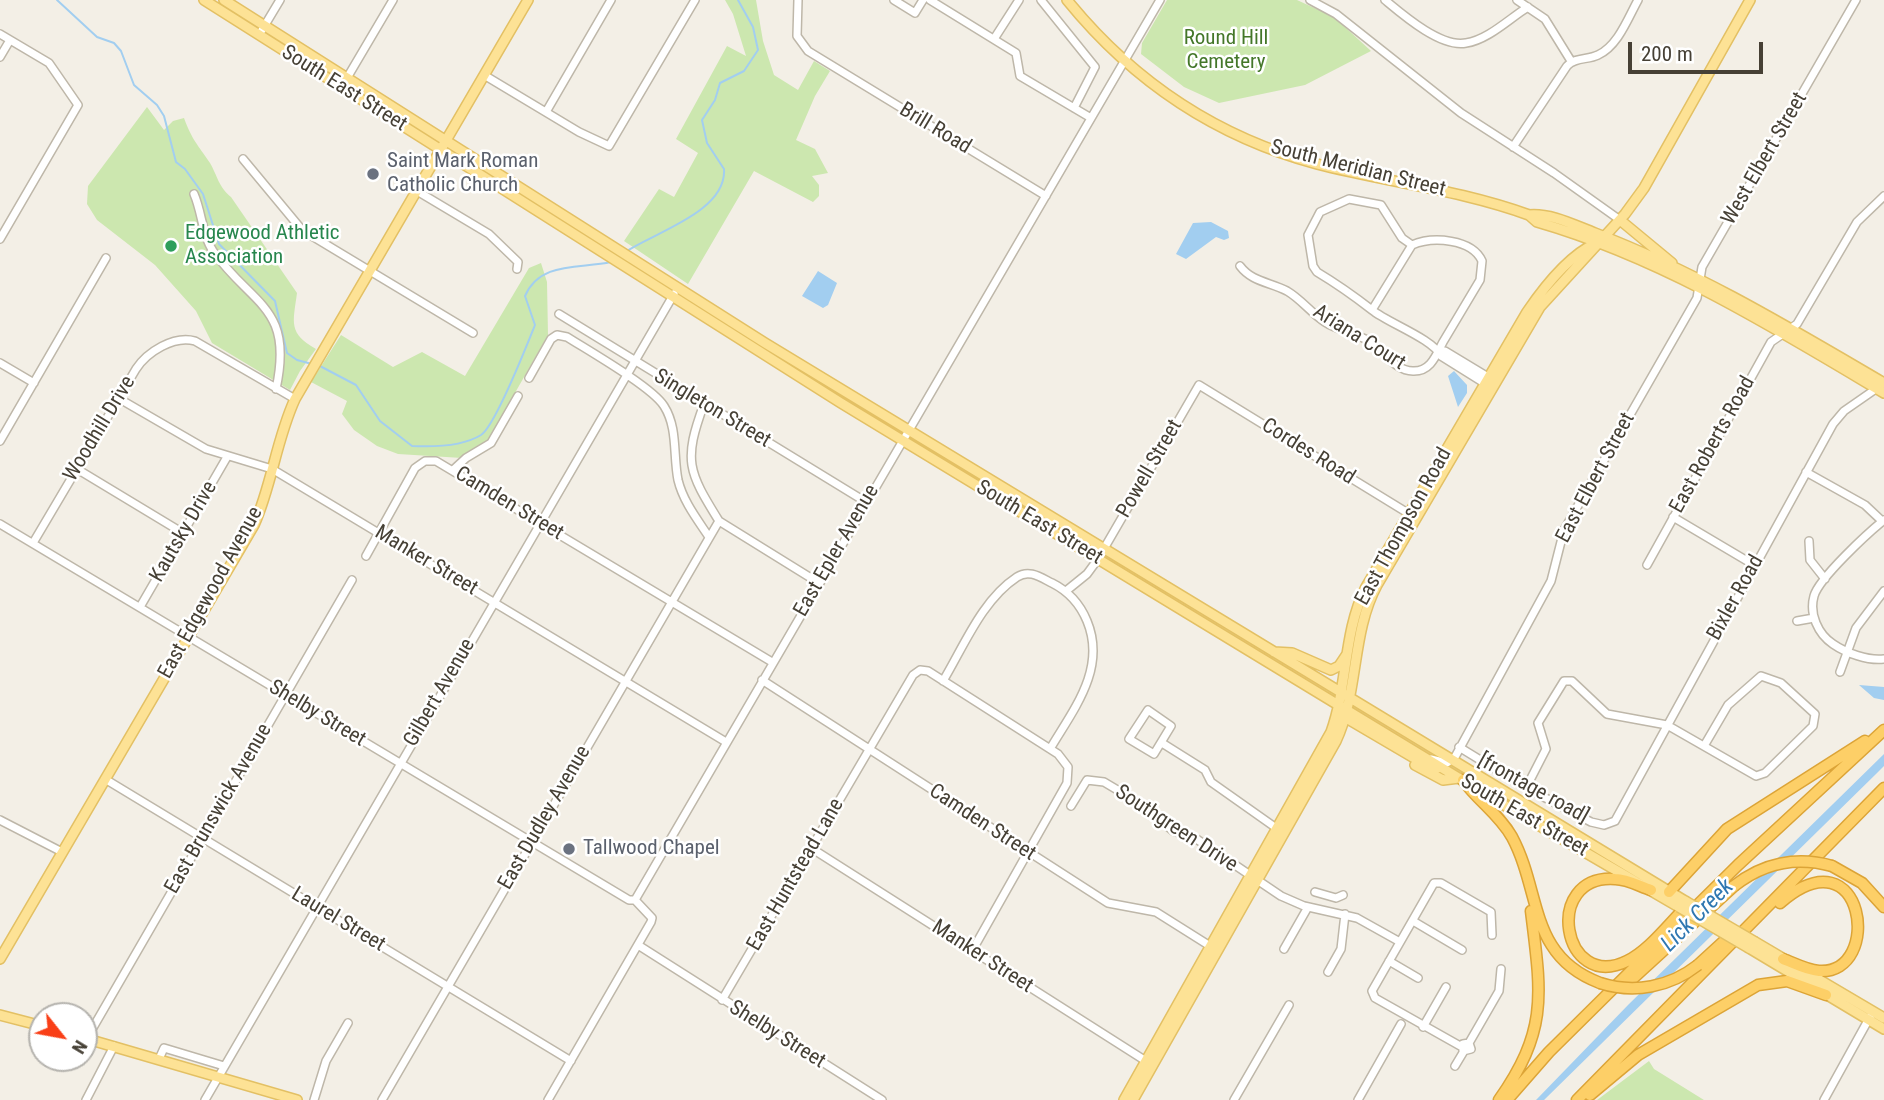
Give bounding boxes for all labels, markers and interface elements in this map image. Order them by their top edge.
park label: Round Hill Cemetery [1184,26,1268,76]
scale bar [1632,28,1767,72]
street label: South East Street [277,40,411,138]
text: 200 m [1641,42,1693,66]
street label: West Elbert Street [1717,88,1813,230]
street label: Brill Road [895,98,975,160]
street label: South Meridian Street [1268,135,1448,203]
place label: Saint Mark Roman Catholic Church [387,149,538,199]
marker: Saint Mark Roman Catholic Church [365,166,381,182]
place label: Edgewood Athletic Association [185,221,340,271]
marker: Edgewood Athletic Association [163,238,179,254]
street label: Ariana Court [1308,300,1410,376]
street label: Singleton Street [649,364,775,454]
street label: Woodhill Drive [59,372,141,486]
street label: East Roberts Road [1665,372,1761,518]
street label: East Elbert Street [1551,409,1641,547]
street label: Cordes Road [1257,413,1359,491]
street label: Powell Street [1112,415,1188,523]
street label: East Thompson Road [1350,444,1458,610]
street label: Camden Street [450,462,568,546]
street label: South East Street [971,475,1107,571]
street label: Kautsky Drive [145,477,223,587]
street label: East Epler Avenue [789,481,885,621]
street label: East Edgewood Avenue [153,503,269,683]
street label: Manker Street [370,520,482,602]
street label: Bixler Road [1702,551,1770,645]
street label: Gilbert Avenue [399,634,481,752]
street label: Shelby Street [264,675,370,753]
street label: East Brunswick Avenue [160,720,278,898]
street label: East Dudley Avenue [494,741,596,895]
street label: [frontage road] [1473,748,1593,830]
street label: South East Street [1456,769,1592,863]
street label: Camden Street [924,779,1040,867]
street label: Southgreen Drive [1110,780,1242,878]
street label: East Huntstead Lane [742,794,850,956]
place label: Tallwood Chapel [583,836,720,862]
marker: Tallwood Chapel [561,841,577,857]
water label: Lick Creek [1656,874,1740,958]
street label: Laurel Street [286,882,390,958]
street label: Manker Street [927,915,1037,999]
street label: Shelby Street [724,996,830,1074]
north arrow [28,1002,98,1072]
text: N [67,1036,93,1058]

